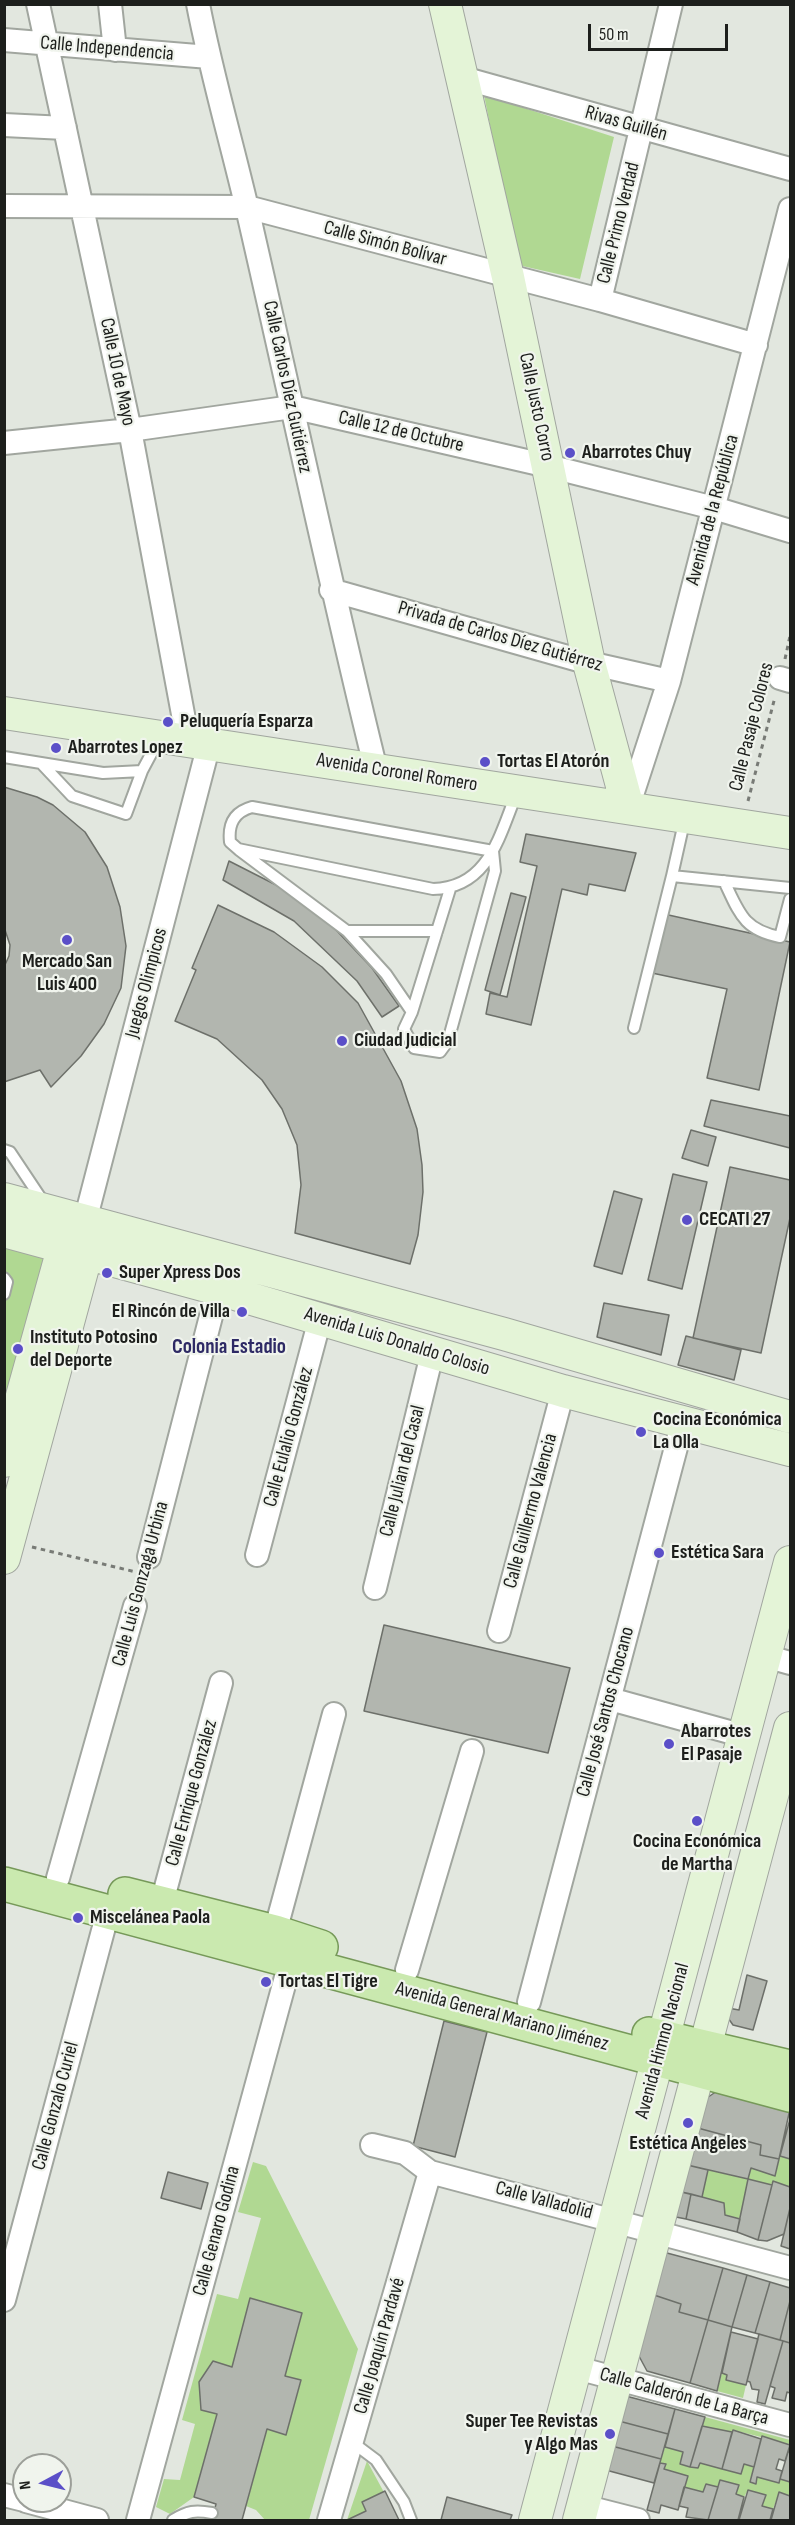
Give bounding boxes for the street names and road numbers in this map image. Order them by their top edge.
street label: Calle Independencia [39,31,175,67]
street label: Rivas Guillén [582,101,670,147]
street label: Calle Primo Verdad [592,160,646,286]
street label: Calle Simón Bolívar [321,216,449,272]
street label: Calle Carlos Díez Gutiérrez [257,299,317,475]
street label: Calle 10 de Mayo [94,316,140,428]
street label: Calle Justo Corro [513,351,559,463]
street label: Calle 12 de Octubre [336,406,466,458]
street label: Avenida de la República [681,432,745,588]
street label: Privada de Carlos Díez Gutiérrez [395,596,605,678]
street label: Calle Pasaje Colores [724,660,780,794]
street label: Avenida Coronel Romero [315,748,479,798]
street label: Juegos Olimpicos [121,925,173,1041]
street label: Avenida Luis Donaldo Colosio [302,1302,492,1382]
street label: Calle Eulalio González [259,1364,319,1510]
street label: Calle Julian del Casal [375,1403,431,1539]
street label: Calle Guillermo Valencia [499,1431,563,1591]
street label: Calle Luis Gonzaga Urbina [107,1499,175,1669]
street label: Calle José Santos Chocano [572,1624,640,1800]
street label: Calle Enrique González [161,1717,223,1869]
street label: Avenida Himno Nacional [631,1961,695,2121]
street label: Avenida General Mariano Jiménez [393,1977,611,2057]
street label: Calle Gonzalo Curiel [27,2039,85,2173]
street label: Calle Genaro Godina [188,2163,246,2299]
street label: Calle Valladolid [493,2176,595,2226]
street label: Calle Joaquín Pardavé [349,2275,411,2417]
street label: Calle Calderón de La Barça [597,2363,771,2431]

